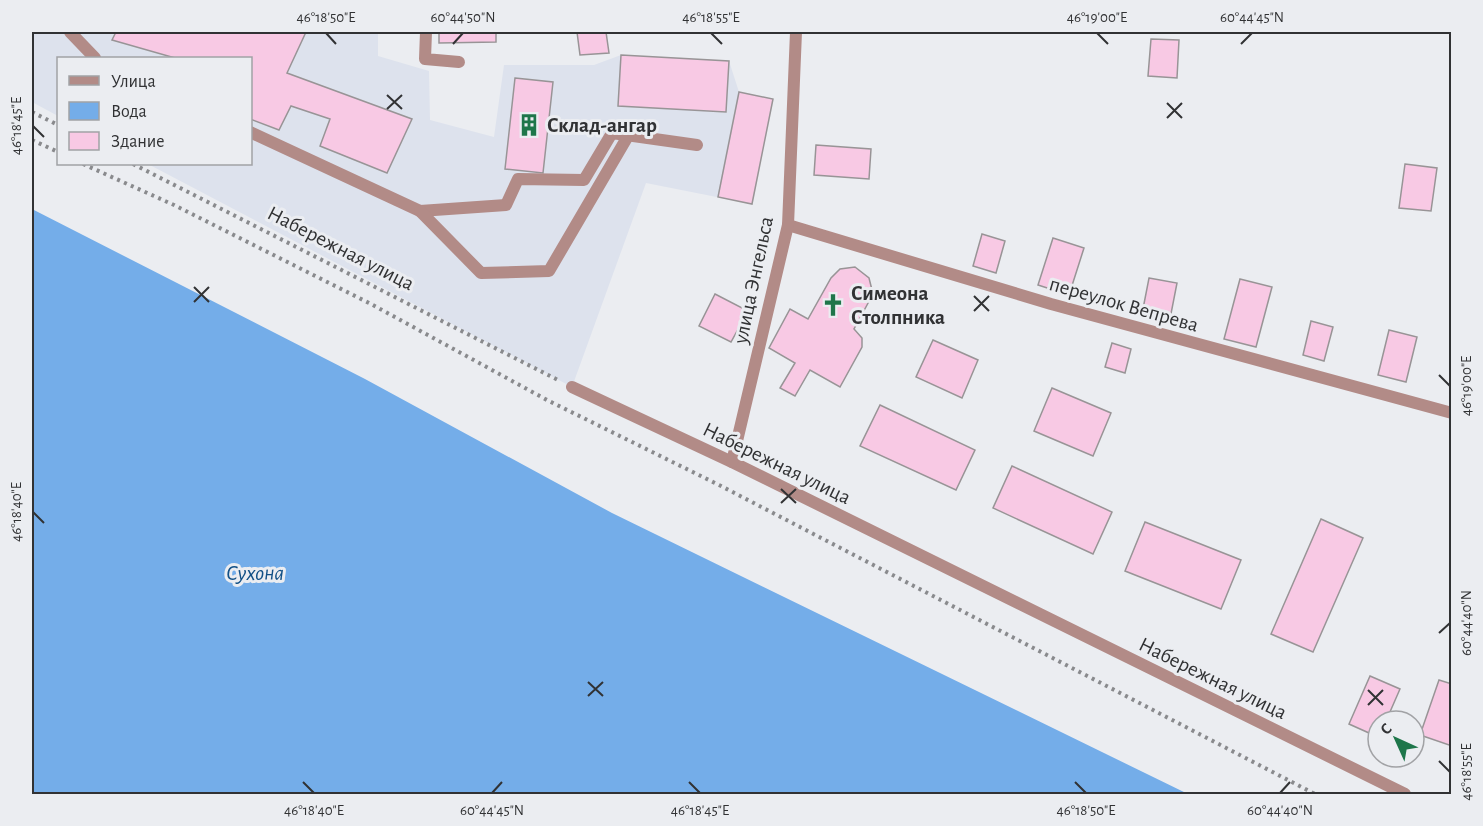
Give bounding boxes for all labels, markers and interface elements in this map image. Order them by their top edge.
text: 46°18'50"E [296,10,356,25]
text: 60°44'50"N [431,10,495,25]
text: 46°18'55"E [682,10,740,25]
text: 46°19'00"E [1067,10,1127,25]
text: 60°44'45"N [1220,10,1284,25]
legend [57,57,252,165]
text: Улица [111,73,156,91]
text: 46°18'45"E [9,97,24,155]
text: Вода [111,103,147,121]
building icon: Склад-ангар [516,112,542,138]
place label: Склад-ангар [547,115,657,136]
text: Здание [111,133,165,151]
street label: Набережная улица [264,202,418,295]
street label: улица Энгельса [730,214,777,347]
street label: переулок Вепрева [1047,273,1201,336]
place label: Симеона Столпника [851,283,945,328]
church icon: Симеона Столпника [820,292,846,318]
text: 46°19'00"E [1459,356,1474,416]
street label: Набережная улица [700,419,854,509]
text: 46°18'40"E [9,482,24,542]
water label: Сухона [226,562,284,584]
text: 60°44'40"N [1459,590,1474,656]
street label: Набережная улица [1136,634,1290,724]
north arrow [1366,709,1426,769]
text: С [1377,720,1395,738]
text: 46°18'55"E [1459,743,1474,801]
text: 46°18'40"E [284,803,344,818]
text: 60°44'45"N [460,803,524,818]
text: 46°18'45"E [671,803,729,818]
text: 46°18'50"E [1056,803,1116,818]
text: 60°44'40"N [1247,803,1313,818]

